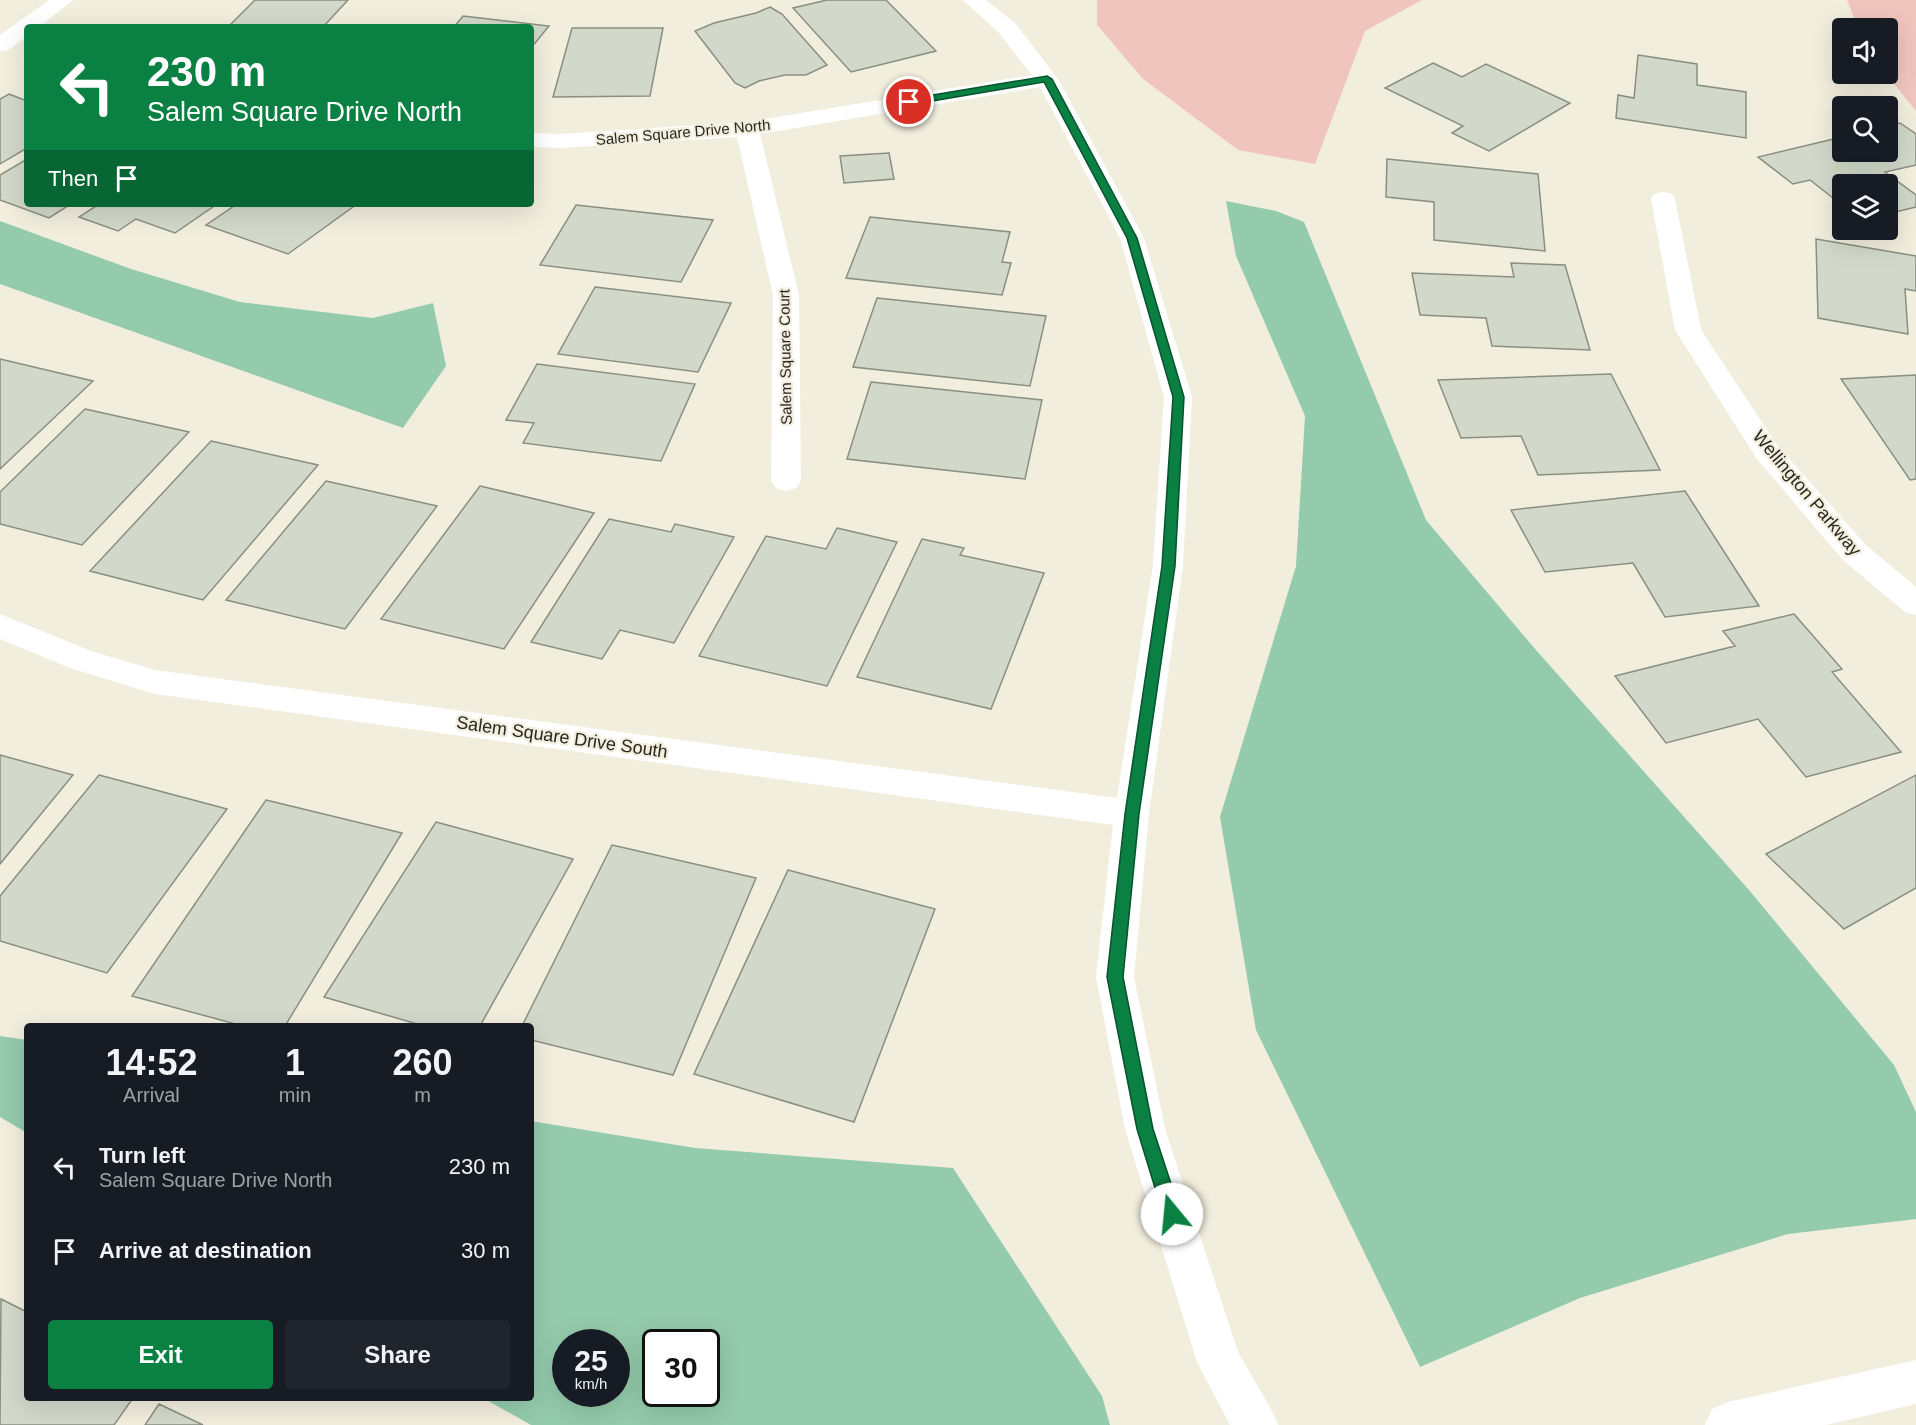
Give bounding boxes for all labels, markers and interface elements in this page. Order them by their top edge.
map controls [1832,18,1898,240]
button: sound [1832,18,1898,84]
icon: left [48,48,126,126]
text: 230 m [147,48,266,95]
pin [883,76,934,127]
icon: arrive [892,85,925,118]
button: search [1832,96,1898,162]
text: Salem Square Drive North [147,97,462,127]
street label: Salem Square Drive North [595,116,771,148]
icon: arrive [110,162,143,195]
text: Then [48,166,98,191]
button: layers [1832,174,1898,240]
street label: Salem Square Court [775,288,795,425]
street label: Wellington Parkway [1749,426,1865,560]
street label: Salem Square Drive South [455,712,669,762]
text: 14:52 [105,1042,197,1083]
text: 1 [285,1042,305,1083]
text: 260 [392,1042,453,1083]
text: Arrival [123,1084,180,1106]
text: min [279,1084,311,1106]
text: m [414,1084,431,1106]
text: Turn left [99,1143,185,1168]
icon: left [48,1151,81,1184]
text: 230 m [449,1154,510,1179]
text: Salem Square Drive North [99,1169,332,1191]
position arrow [1140,1182,1204,1246]
icon: arrive [48,1235,81,1268]
text: Arrive at destination [99,1238,312,1263]
text: 30 m [461,1238,510,1263]
button: Exit [48,1320,273,1389]
button: Share [285,1320,510,1389]
speed limit sign: 30 [642,1329,720,1407]
text: 25 [574,1344,608,1377]
text: km/h [575,1375,607,1392]

